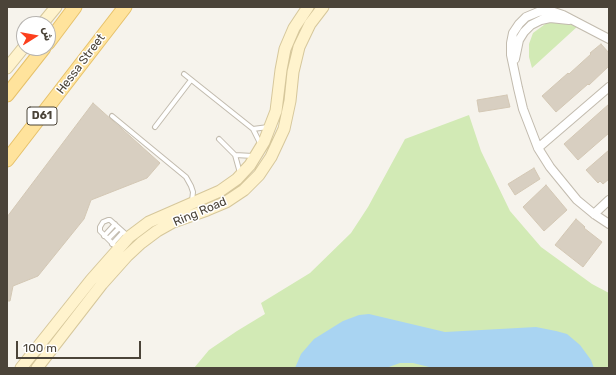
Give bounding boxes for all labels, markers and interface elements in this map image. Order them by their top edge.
north arrow [16,16,56,56]
text: ش [40,26,55,42]
street label: Hessa Street [54,31,108,97]
road number: D61 [27,107,57,125]
street label: Ring Road [171,194,229,230]
scale bar [18,333,143,359]
text: 100 m [23,341,57,355]

